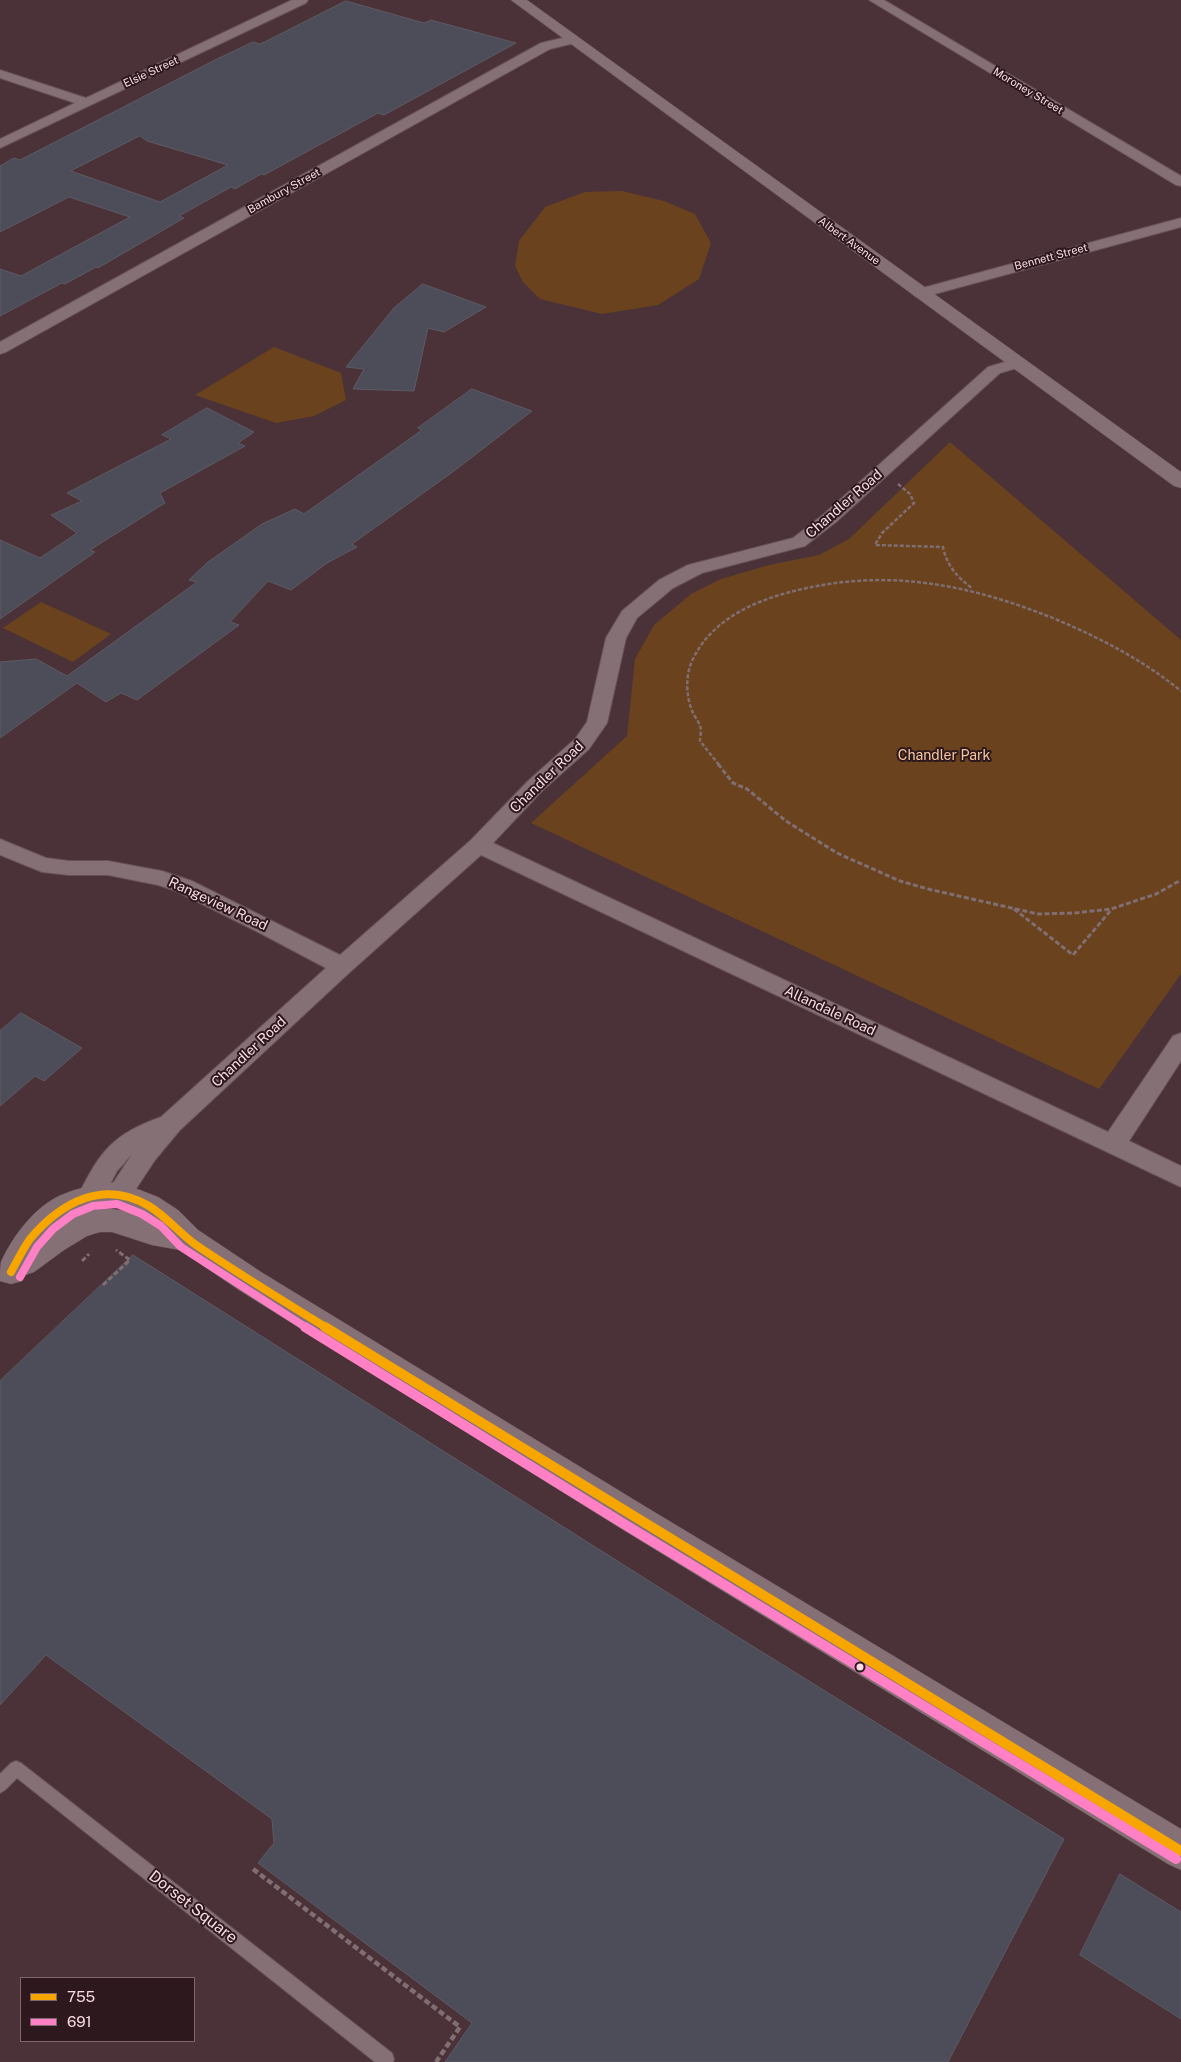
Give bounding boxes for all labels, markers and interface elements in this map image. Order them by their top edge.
street label: Elsie Street [121,54,181,90]
street label: Moroney Street [991,65,1065,117]
street label: Bambury Street [245,166,323,216]
street label: Albert Avenue [816,214,882,268]
street label: Bennett Street [1013,241,1089,273]
street label: Chandler Road [802,466,886,542]
street label: Chandler Road [507,738,587,816]
park label: Chandler Park [898,748,990,764]
street label: Rangeview Road [166,874,270,934]
street label: Allandale Road [782,983,878,1039]
street label: Chandler Road [208,1013,290,1091]
unlabelled marker [855,1662,865,1672]
street label: Dorset Square [145,1867,241,1947]
legend [20,1977,195,2042]
text: 755 [67,1988,95,2005]
text: 691 [67,2013,92,2030]

